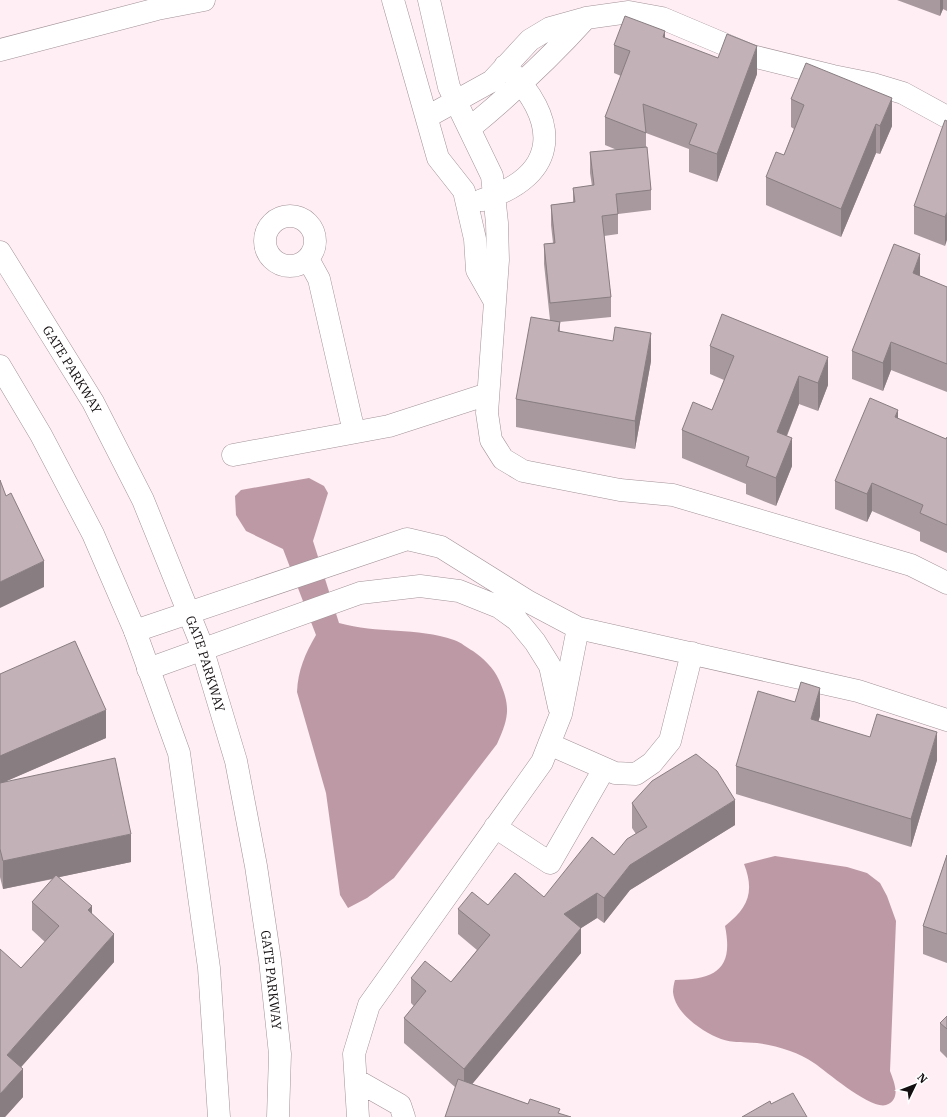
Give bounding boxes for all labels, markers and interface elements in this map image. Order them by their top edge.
street label: GATE PARKWAY [39,322,106,416]
street label: GATE PARKWAY [182,613,229,714]
street label: GATE PARKWAY [257,929,286,1031]
north arrow [895,1065,935,1105]
text: N [914,1070,931,1086]

